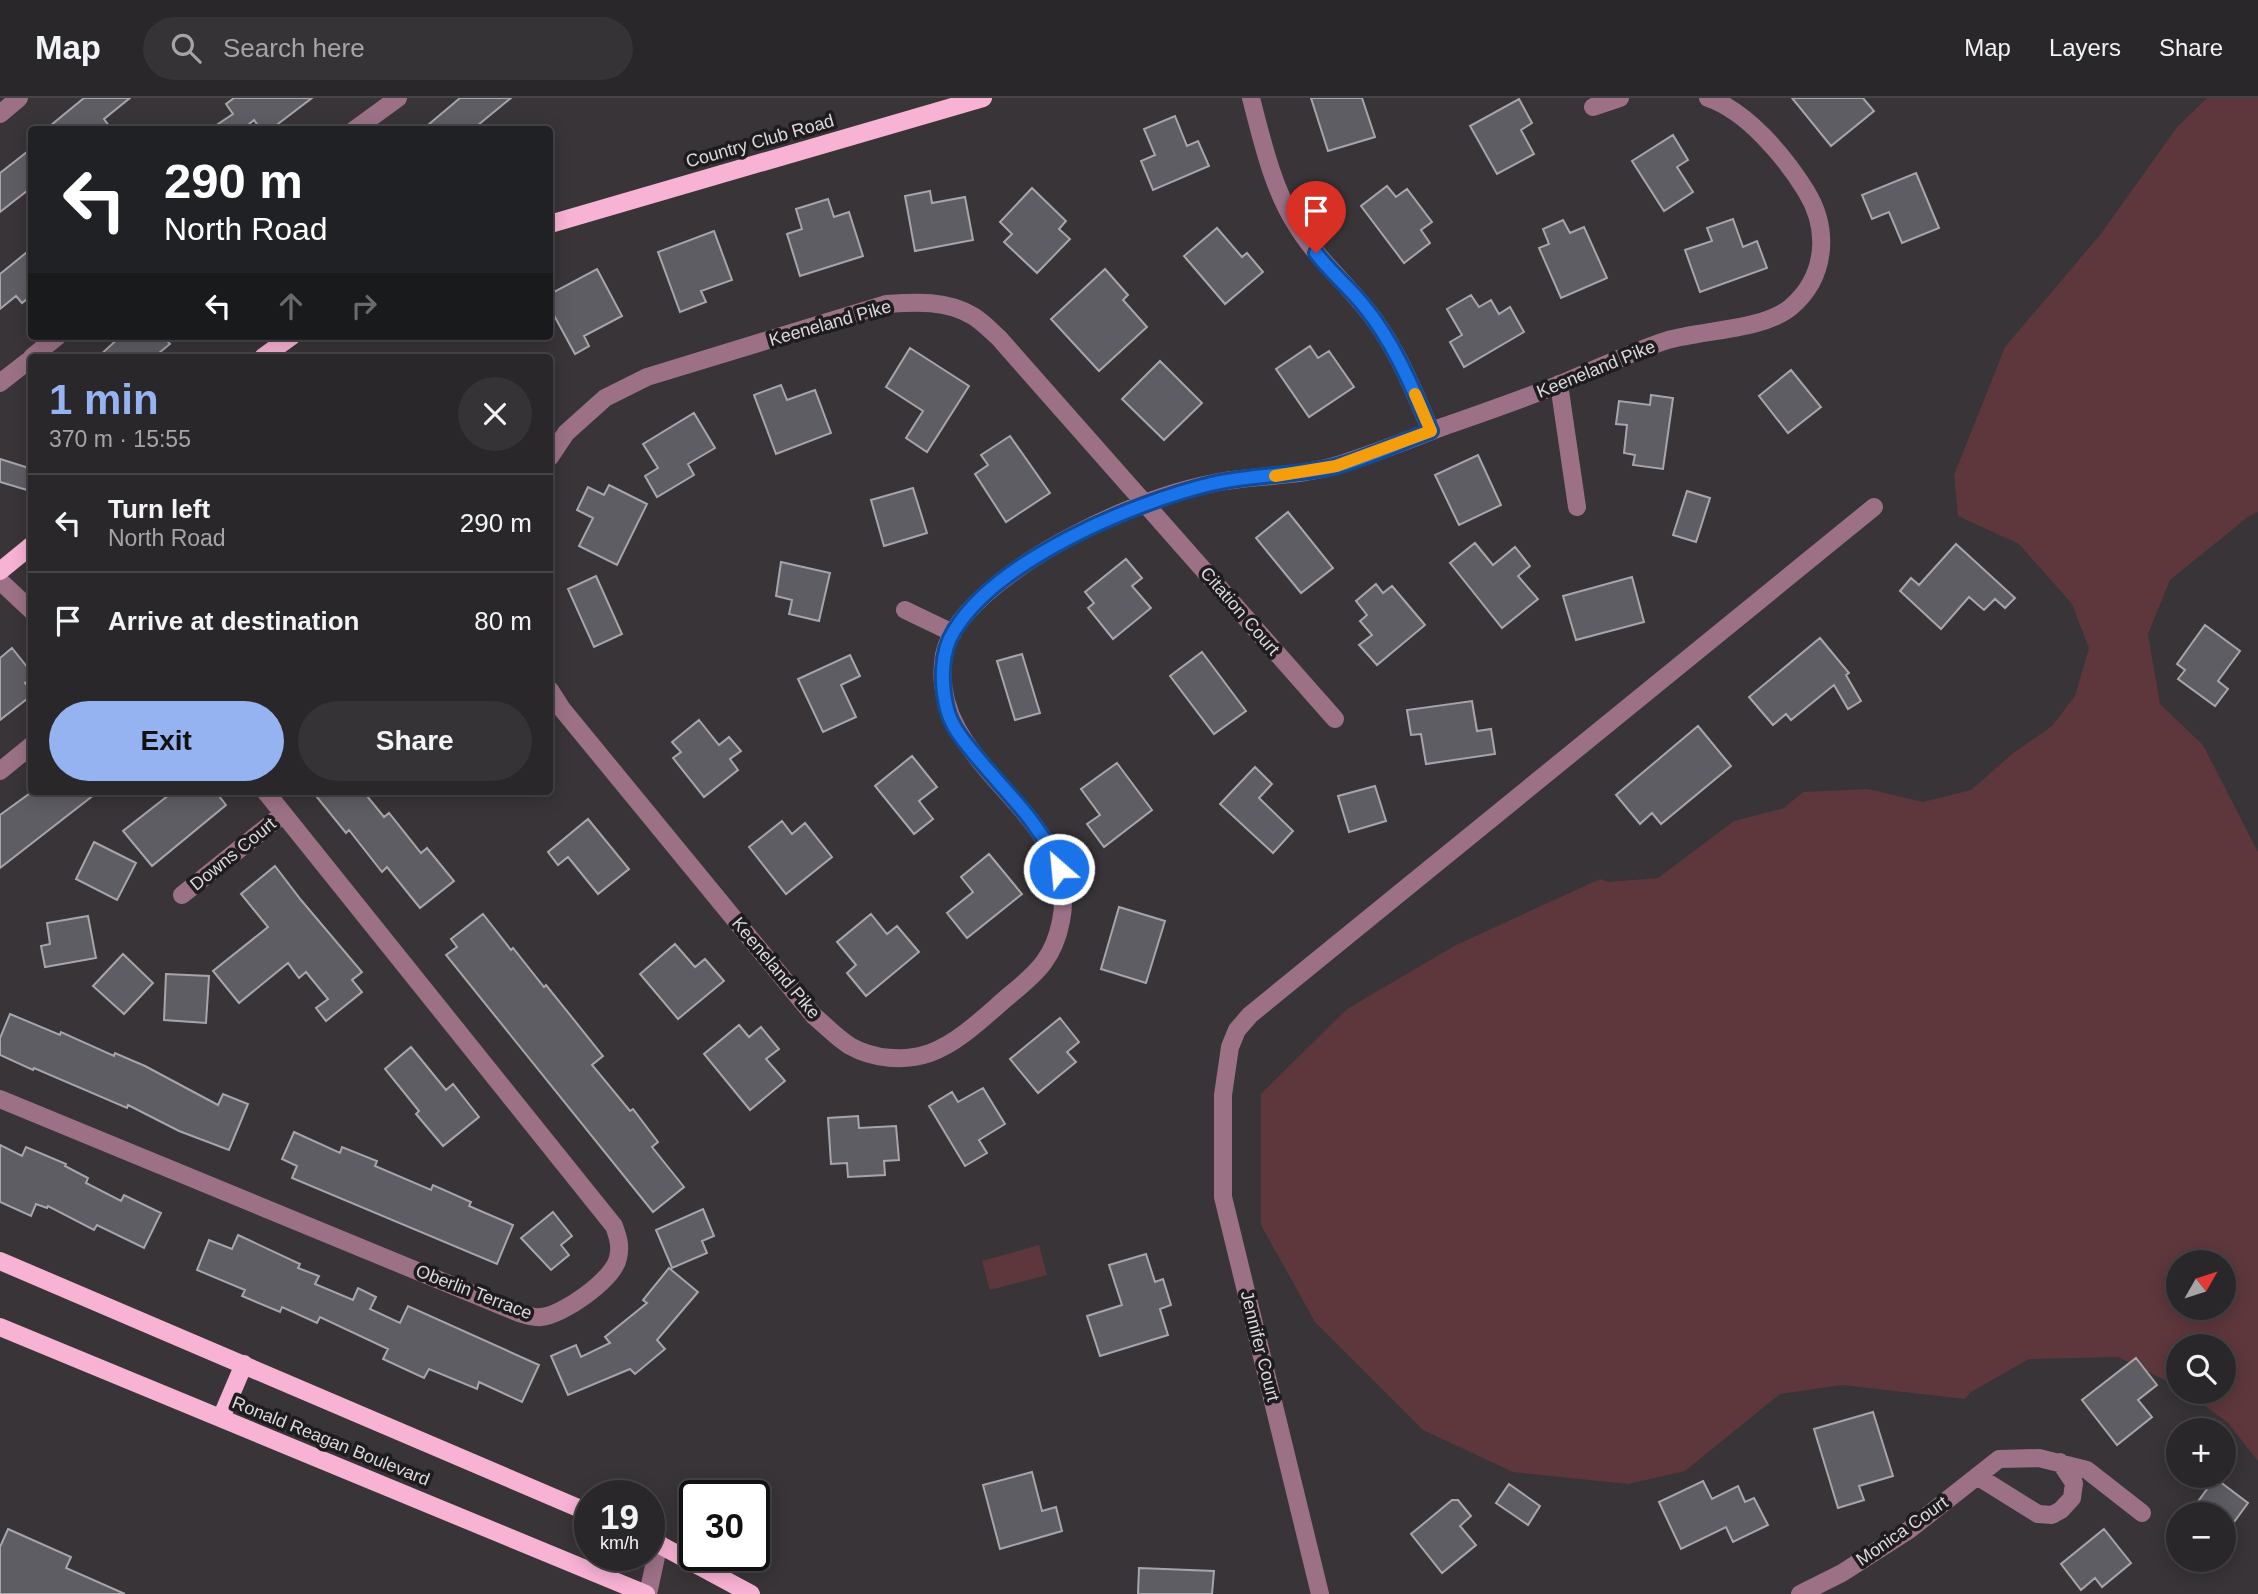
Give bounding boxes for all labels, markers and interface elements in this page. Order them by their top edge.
search box [143,17,633,80]
text: Map [35,29,101,66]
icon: search [167,29,205,67]
text: Search here [223,33,365,63]
text: Map [1964,34,2011,61]
text: Layers [2049,34,2121,61]
text: Share [2159,34,2223,61]
street label: Country Club Road [684,110,836,172]
icon: left [49,154,140,245]
text: 290 m [164,154,303,208]
pin [1286,181,1346,253]
icon: arrive [1297,192,1335,230]
text: North Road [164,211,328,247]
icon: left [199,287,237,325]
icon: ahead [272,287,310,325]
icon: right [345,287,383,325]
street label: Keeneland Pike [767,296,893,350]
street label: Keeneland Pike [1534,336,1658,402]
text: 1 min [49,376,159,423]
button: close [458,377,532,451]
text: 370 m · 15:55 [49,426,191,452]
text: Turn left [108,494,210,524]
icon: left [49,504,87,542]
text: 290 m [460,508,532,538]
text: North Road [108,525,226,551]
street label: Citation Court [1196,563,1284,659]
icon: arrive [49,602,87,640]
text: Arrive at destination [108,606,359,636]
text: 80 m [474,606,532,636]
button: Exit [49,701,284,781]
button: Share [298,701,532,781]
street label: Downs Court [186,813,280,895]
position arrow [1022,832,1096,906]
street label: Keeneland Pike [728,913,824,1023]
north arrow [2166,1250,2236,1320]
map controls [2166,1250,2236,1572]
street label: Oberlin Terrace [413,1261,535,1323]
street label: Jennifer Court [1237,1289,1283,1403]
button: search [2166,1334,2236,1404]
street label: Ronald Reagan Boulevard [229,1392,433,1490]
button: + [2166,1418,2236,1488]
speed limit sign: 30 [679,1480,770,1571]
street label: Monica Court [1852,1492,1952,1570]
text: 19 [600,1497,639,1536]
button: − [2166,1502,2236,1572]
text: km/h [600,1533,639,1553]

